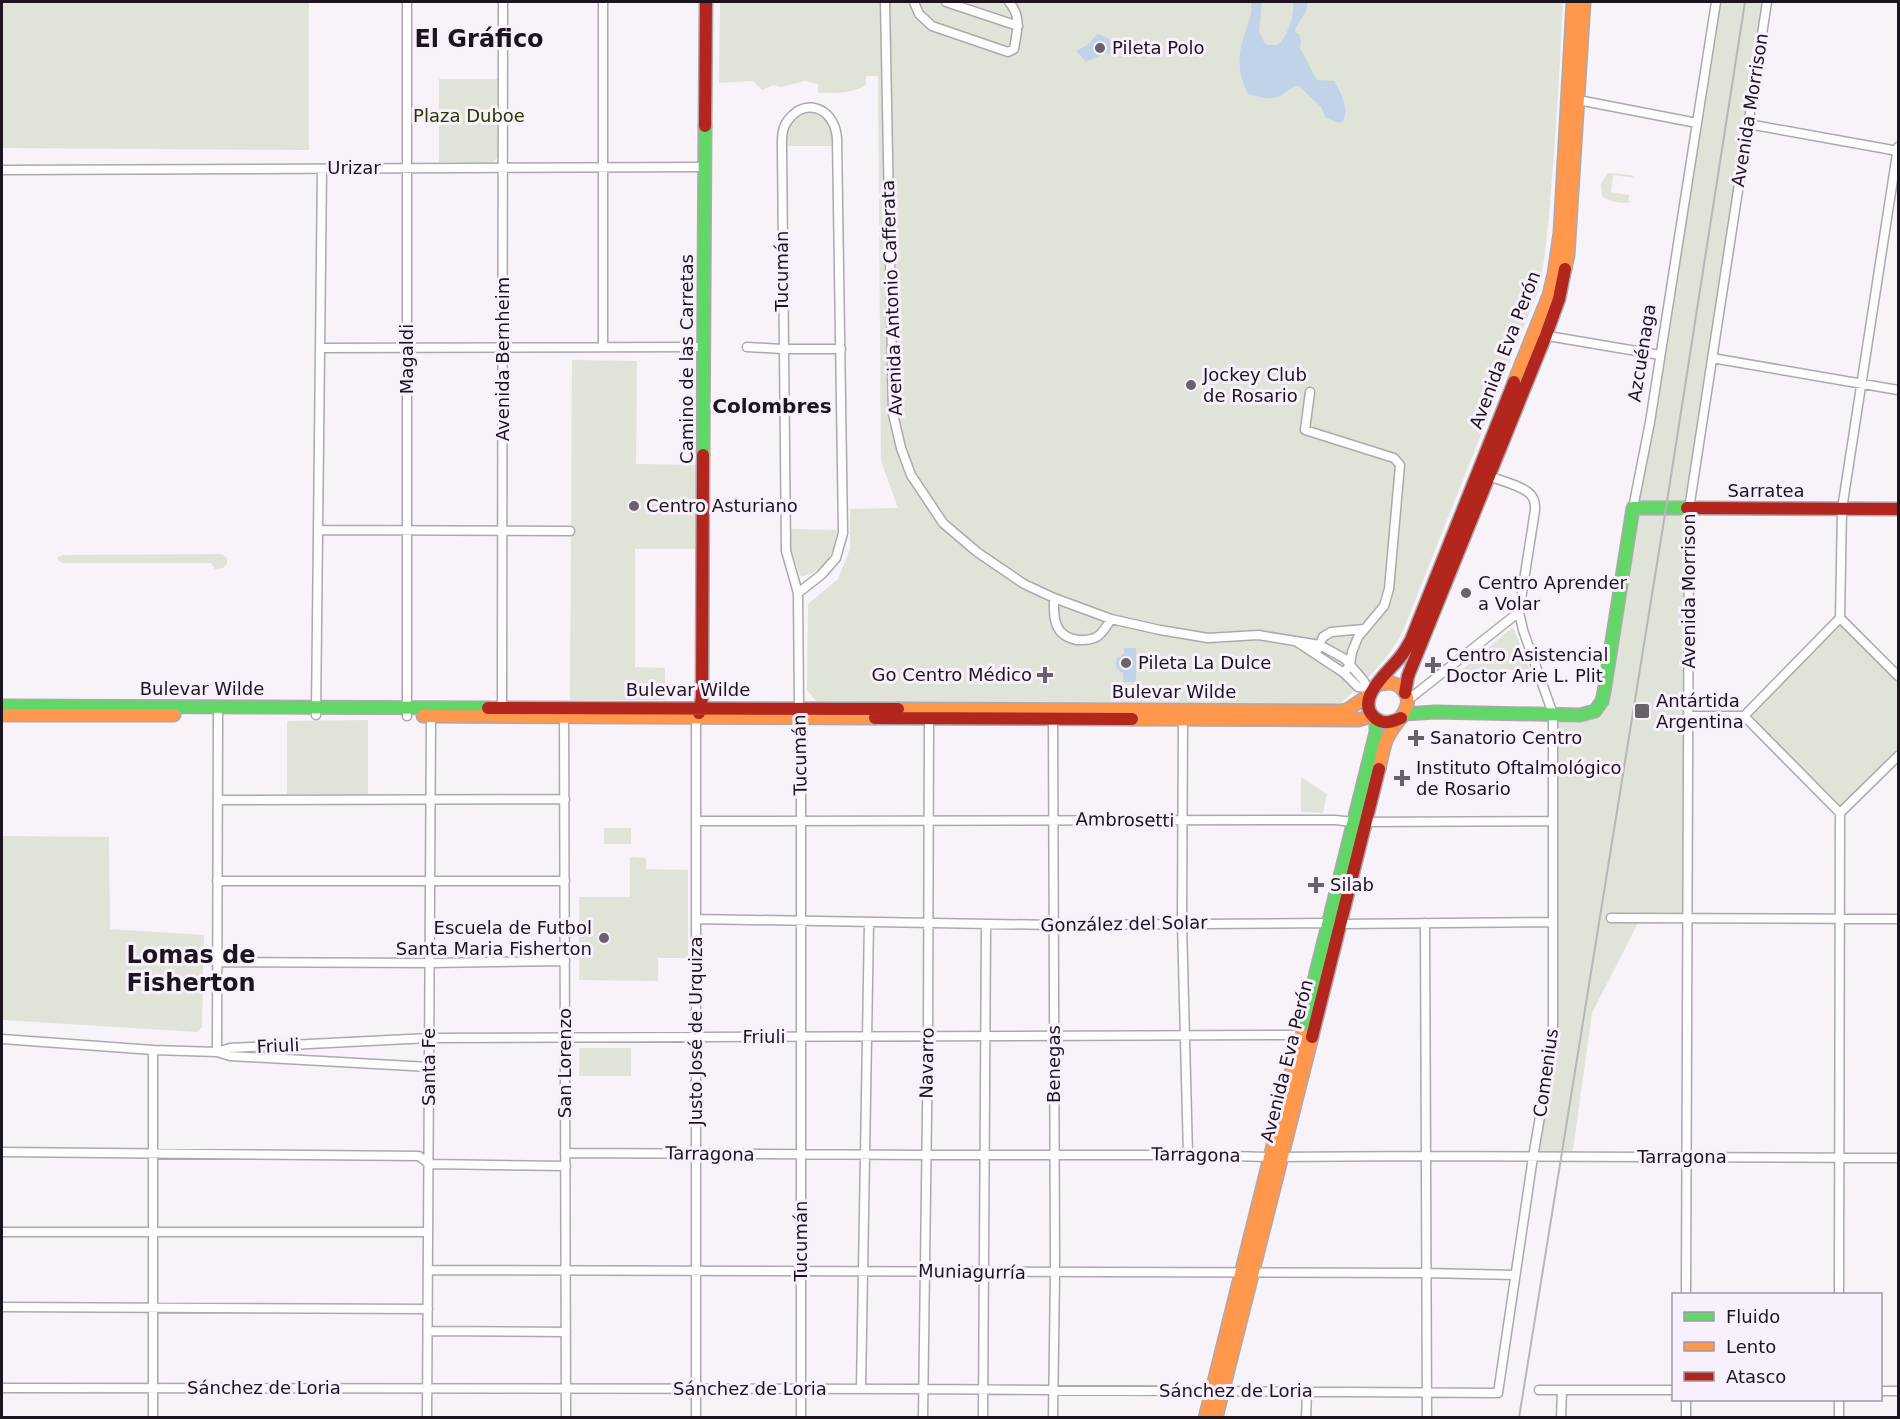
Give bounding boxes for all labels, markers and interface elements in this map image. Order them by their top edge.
district label: El Gráfico [414,25,544,53]
street label: Avenida Morrison [1727,32,1772,188]
place label: Pileta Polo [1112,37,1205,58]
marker: Pileta Polo [1093,41,1107,55]
park label: Plaza Duboe [413,105,525,126]
street label: Urizar [327,157,381,178]
street label: Avenida Antonio Cafferata [877,180,906,416]
street label: Tucumán [771,231,792,312]
street label: Camino de las Carretas [676,254,697,464]
street label: Avenida Eva Perón [1465,268,1544,432]
street label: Avenida Bernheim [492,277,513,441]
street label: Azcuénaga [1623,302,1660,403]
street label: Magaldi [396,324,417,394]
place label: Jockey Club de Rosario [1202,364,1307,406]
marker: Jockey Club de Rosario [1184,378,1198,392]
district label: Colombres [712,394,832,418]
street label: Sarratea [1727,480,1805,501]
place label: Centro Asturiano [646,495,798,516]
marker: Centro Asturiano [627,499,641,513]
street label: Avenida Morrison [1678,513,1699,669]
place label: Centro Aprender a Volar [1478,572,1628,614]
marker: Centro Aprender a Volar [1459,586,1473,600]
place label: Centro Asistencial Doctor Arie L. Plit [1446,644,1608,686]
place label: Pileta La Dulce [1138,652,1271,673]
marker: Pileta La Dulce [1119,656,1133,670]
marker: Centro Asistencial Doctor Arie L. Plit [1424,656,1442,674]
place label: Go Centro Médico [872,664,1032,685]
marker: Go Centro Médico [1036,666,1054,684]
street label: Bulevar Wilde [140,678,264,699]
street label: Bulevar Wilde [626,679,750,700]
street label: Bulevar Wilde [1112,681,1236,702]
place label: Antártida Argentina [1656,690,1744,732]
marker: Antártida Argentina [1633,702,1651,720]
street label: Tucumán [788,714,811,797]
place label: Sanatorio Centro [1430,727,1582,748]
marker: Sanatorio Centro [1407,729,1425,747]
place label: Instituto Oftalmológico de Rosario [1416,757,1622,799]
marker: Instituto Oftalmológico de Rosario [1393,769,1411,787]
street label: Ambrosetti [1075,808,1175,831]
place label: Silab [1330,874,1374,895]
marker: Silab [1307,876,1325,894]
street label: González del Solar [1040,912,1208,935]
place label: Escuela de Futbol Santa Maria Fisherton [396,917,592,959]
marker: Escuela de Futbol Santa Maria Fisherton [597,931,611,945]
street label: Justo José de Urquiza [685,936,706,1127]
district label: Lomas de Fisherton [126,941,256,997]
street label: Avenida Eva Perón [1256,977,1317,1144]
street label: San Lorenzo [554,1008,575,1118]
street label: Benegas [1043,1025,1064,1103]
street label: Friuli [743,1026,785,1047]
street label: Navarro [915,1027,938,1099]
street label: Comenius [1529,1027,1562,1119]
street label: Santa Fe [418,1028,439,1106]
street label: Friuli [256,1034,300,1057]
street label: Tarragona [664,1142,755,1165]
street label: Tarragona [1150,1143,1241,1166]
street label: Tarragona [1636,1146,1727,1167]
street label: Tucumán [790,1201,811,1282]
street label: Muniagurría [918,1260,1026,1283]
legend [1672,1293,1882,1401]
text: Fluido [1726,1306,1780,1327]
text: Lento [1726,1336,1776,1357]
text: Atasco [1726,1366,1786,1387]
street label: Sánchez de Loria [187,1377,341,1398]
street label: Sánchez de Loria [673,1378,827,1399]
street label: Sánchez de Loria [1159,1380,1313,1401]

